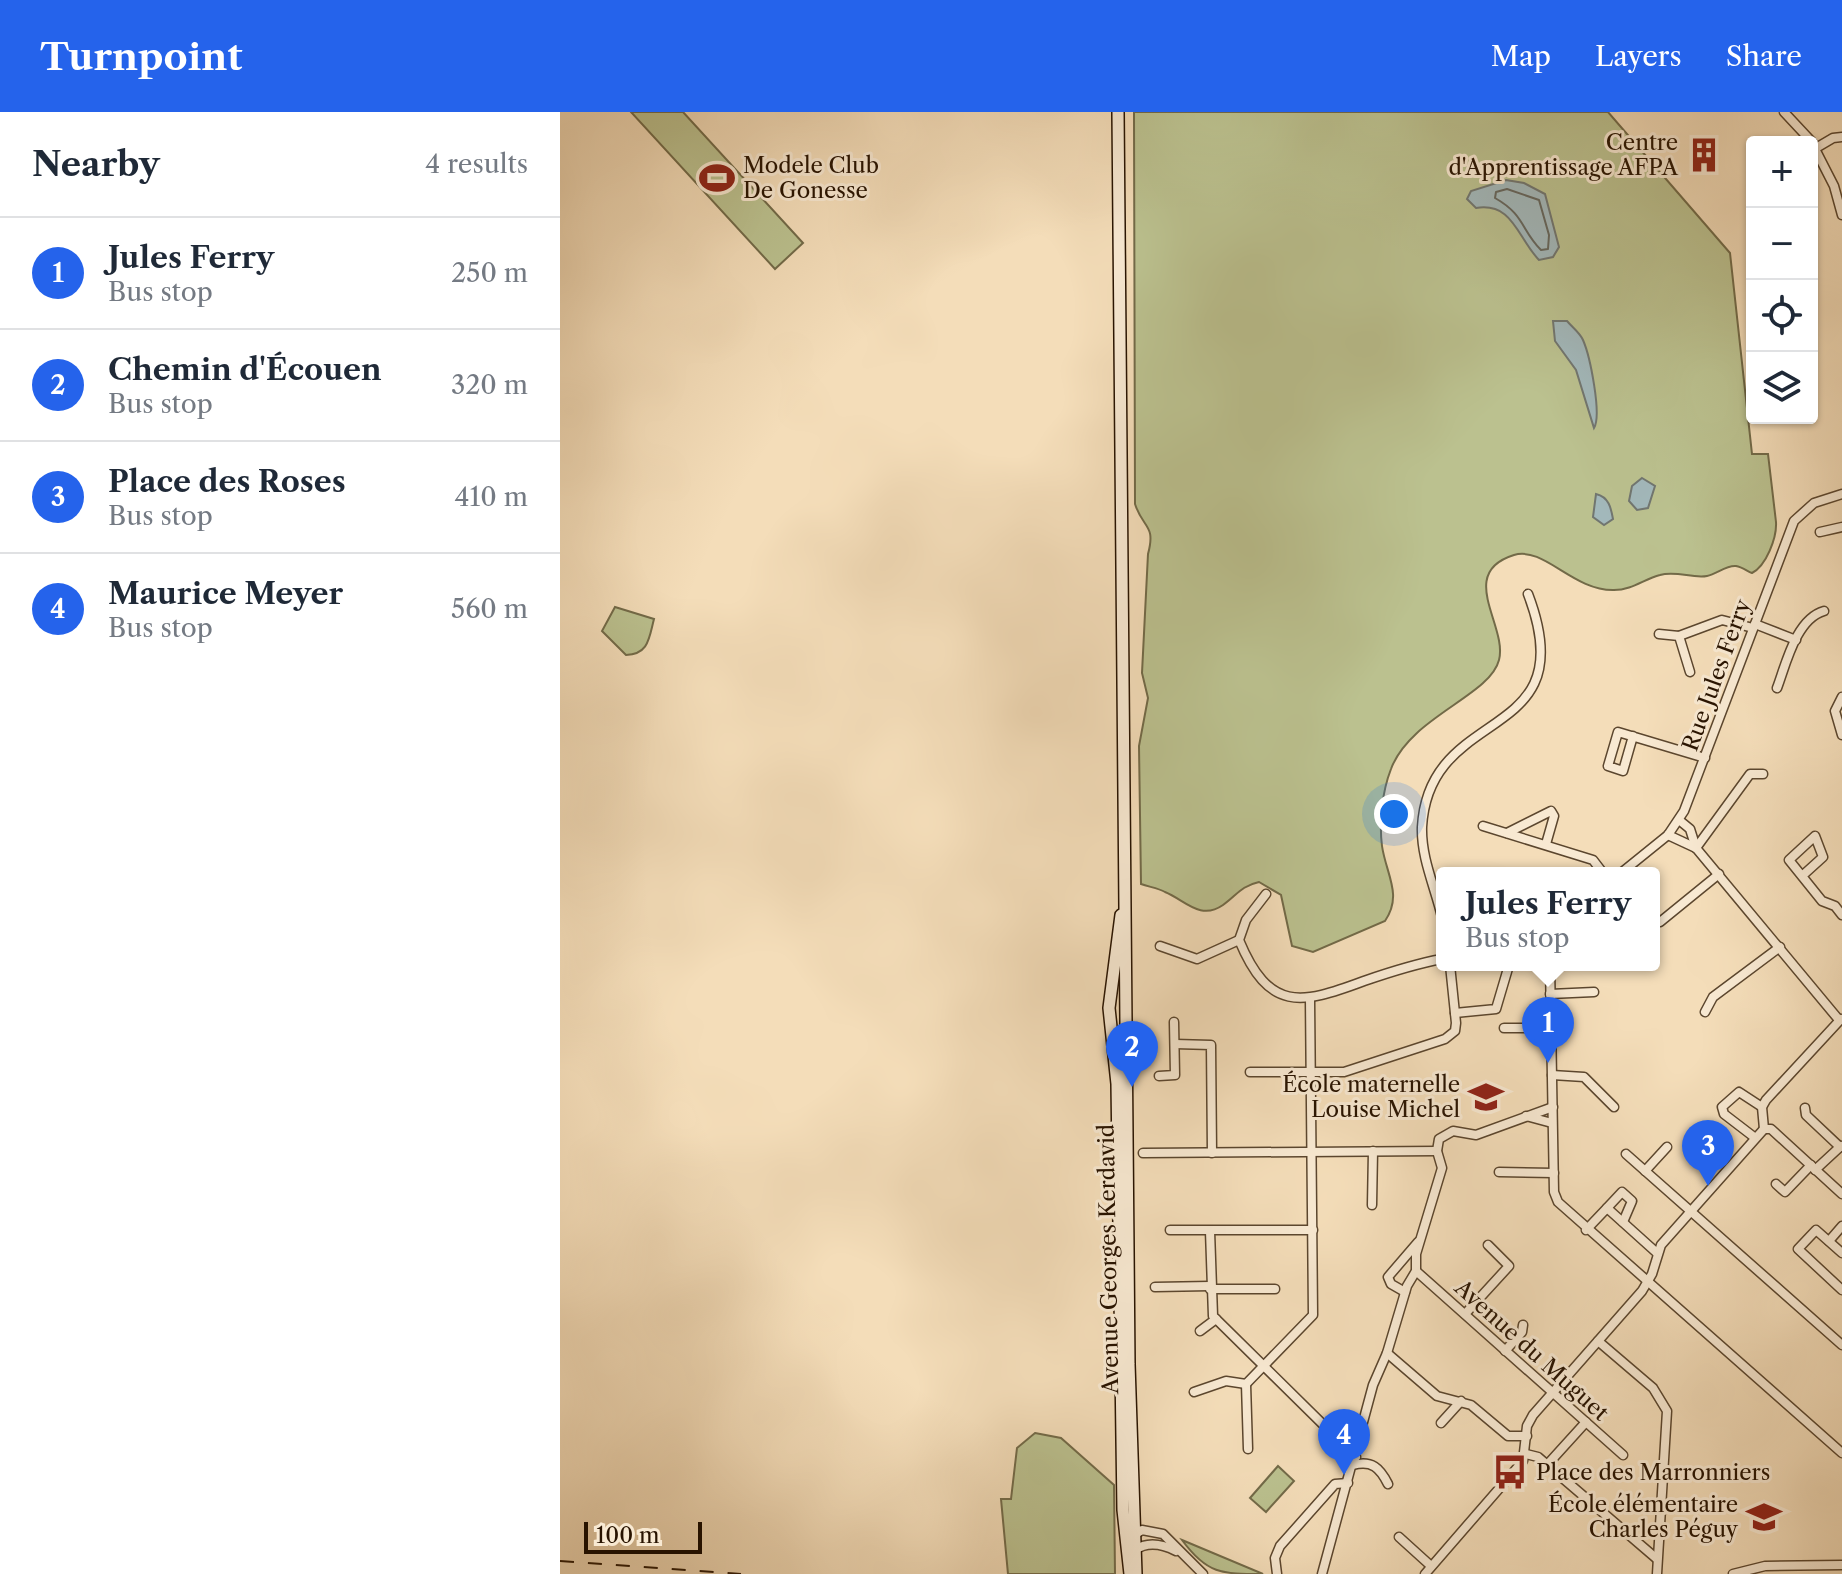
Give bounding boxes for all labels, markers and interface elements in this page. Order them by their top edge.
text: Turnpoint [40,33,242,80]
text: Map [1491,39,1551,73]
text: Layers [1595,39,1682,73]
text: Share [1726,39,1802,73]
place label: Centre d'Apprentissage AFPA [1448,129,1679,181]
building icon: Centre d'Apprentissage AFPA [1685,136,1723,174]
map controls [1746,136,1818,424]
button: + [1746,136,1818,208]
text: Nearby [32,143,160,185]
text: 4 results [425,148,528,180]
place label: Modele Club De Gonesse [743,152,879,204]
sports icon: Modele Club De Gonesse [698,159,736,197]
button: − [1746,208,1818,280]
text: Jules Ferry [108,239,274,276]
text: 1 [52,257,64,289]
text: 250 m [451,257,528,289]
text: Bus stop [108,276,213,308]
button: locate [1746,280,1818,352]
text: Chemin d'Écouen [108,351,382,388]
button: layers [1746,352,1818,424]
text: 2 [50,369,66,401]
text: 320 m [451,369,528,401]
text: Bus stop [108,388,213,420]
text: Place des Roses [108,463,346,500]
text: 3 [51,481,65,513]
text: 410 m [454,481,528,513]
text: Bus stop [108,500,213,532]
text: Maurice Meyer [108,575,343,612]
text: 4 [50,593,66,625]
text: 560 m [451,593,528,625]
street label: Rue Jules Ferry [1676,595,1757,755]
text: Bus stop [108,612,213,644]
your location [1374,794,1414,834]
popup [1436,867,1660,971]
text: Jules Ferry [1465,885,1631,922]
text: Bus stop [1465,922,1570,954]
pin: 1 [1522,997,1574,1063]
pin: 2 [1106,1021,1158,1087]
place label: École maternelle Louise Michel [1282,1070,1460,1123]
school or university icon: École maternelle Louise Michel [1467,1078,1505,1116]
pin: 3 [1682,1120,1734,1186]
street label: Avenue Georges Kerdavid [1093,1124,1124,1395]
street label: Avenue du Muguet [1448,1274,1614,1427]
pin: 4 [1318,1409,1370,1475]
bus stop icon: Place des Marronniers [1491,1453,1529,1491]
place label: Place des Marronniers [1536,1459,1770,1486]
place label: École élémentaire Charles Péguy [1548,1490,1739,1543]
school or university icon: École élémentaire Charles Péguy [1745,1498,1783,1536]
scale bar [584,1518,702,1554]
text: 100 m [596,1522,659,1549]

